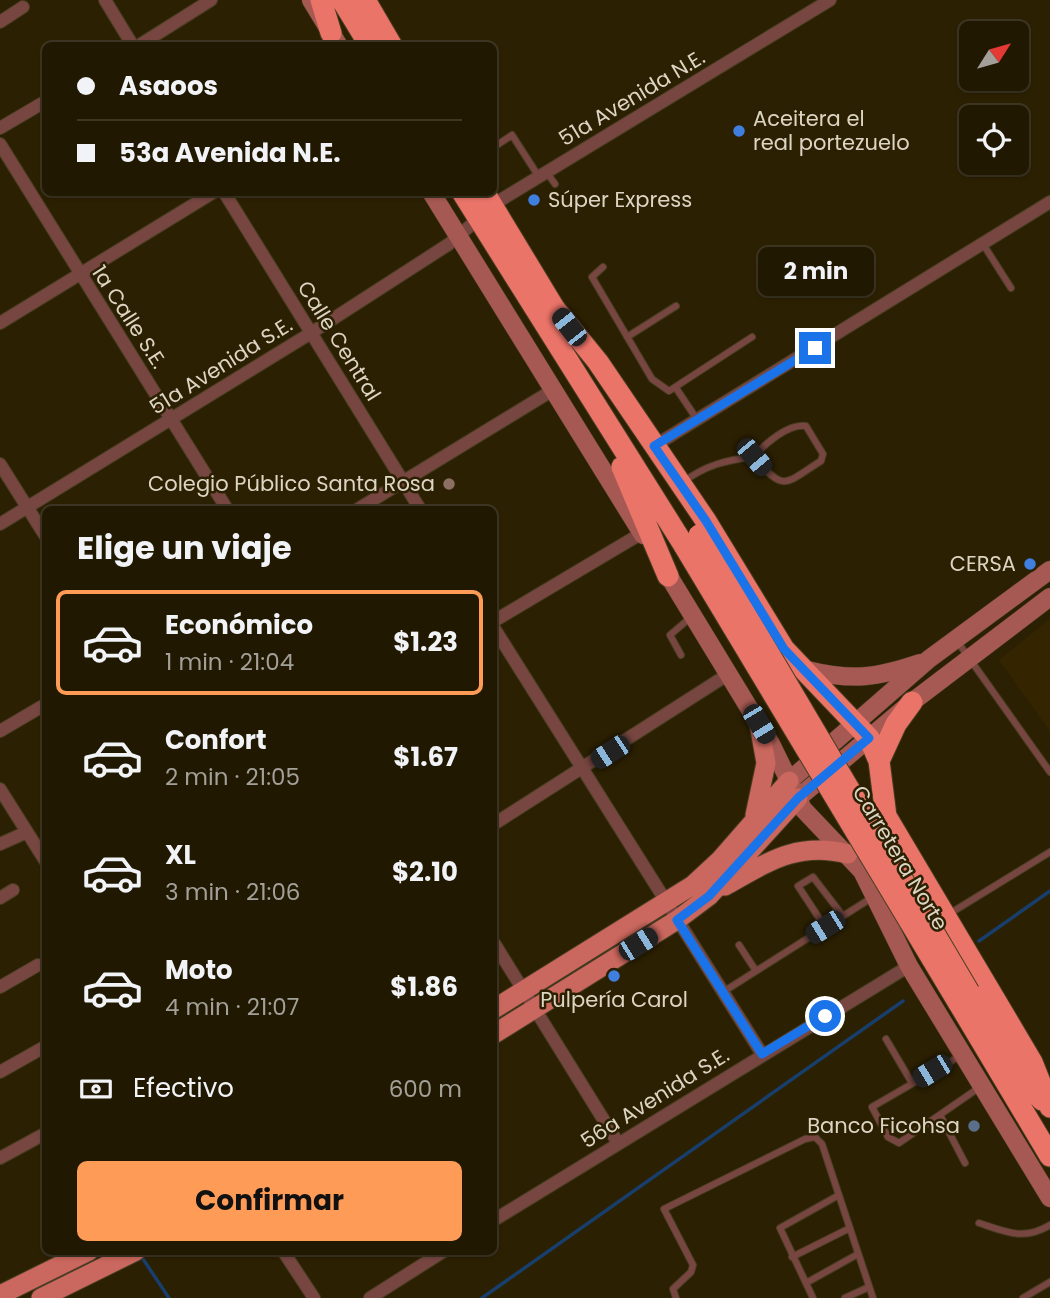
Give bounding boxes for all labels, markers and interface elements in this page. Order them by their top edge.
north arrow [959,21,1029,91]
map controls [959,21,1029,175]
street label: 51a Avenida N.E. [553,42,710,153]
text: Asaoos [119,68,218,104]
place label: Aceitera el real portezuelo [753,104,910,157]
button: locate [959,105,1029,175]
marker: Aceitera el real portezuelo [731,123,747,139]
text: 53a Avenida N.E. [119,135,341,171]
place label: Súper Express [548,185,692,214]
marker: Súper Express [526,192,542,208]
callout: 2 min [757,246,873,296]
text: 2 min [784,255,848,287]
street label: 1a Calle S.E. [85,259,174,374]
street label: Calle Central [291,275,388,406]
car [548,304,591,350]
street label: 51a Avenida S.E. [144,310,298,421]
route end [799,332,831,364]
car [733,434,776,480]
place label: Colegio Público Santa Rosa [148,469,435,498]
marker: Colegio Público Santa Rosa [441,476,457,492]
text: Elige un viaje [77,525,292,570]
place label: CERSA [950,549,1016,578]
marker: CERSA [1022,556,1038,572]
text: Económico [165,607,313,643]
icon: car [81,611,144,674]
text: $1.23 [393,624,458,660]
text: 1 min · 21:04 [165,646,294,678]
car [740,701,779,747]
text: Confort [165,722,267,758]
icon: car [81,726,144,789]
car [587,732,634,772]
text: $1.67 [393,739,458,775]
text: 2 min · 21:05 [165,761,300,793]
street label: Carretera Norte [846,780,955,936]
text: XL [165,837,196,873]
icon: car [81,841,144,904]
text: $2.10 [392,854,458,890]
text: 3 min · 21:06 [165,876,300,908]
car [802,907,849,947]
car [615,924,662,964]
text: Moto [165,952,233,988]
icon: car [81,956,144,1019]
marker: Pulpería Carol [606,968,622,984]
text: $1.86 [390,969,458,1005]
place label: Pulpería Carol [540,985,688,1014]
text: 4 min · 21:07 [165,991,299,1023]
route start [809,1000,841,1032]
street label: 56a Avenida S.E. [575,1040,734,1155]
car [909,1051,956,1091]
icon: cash [77,1070,115,1108]
text: Efectivo [133,1070,234,1106]
text: 600 m [389,1073,462,1105]
place label: Banco Ficohsa [807,1111,960,1140]
marker: Banco Ficohsa [966,1118,982,1134]
button: Confirmar [77,1161,462,1241]

